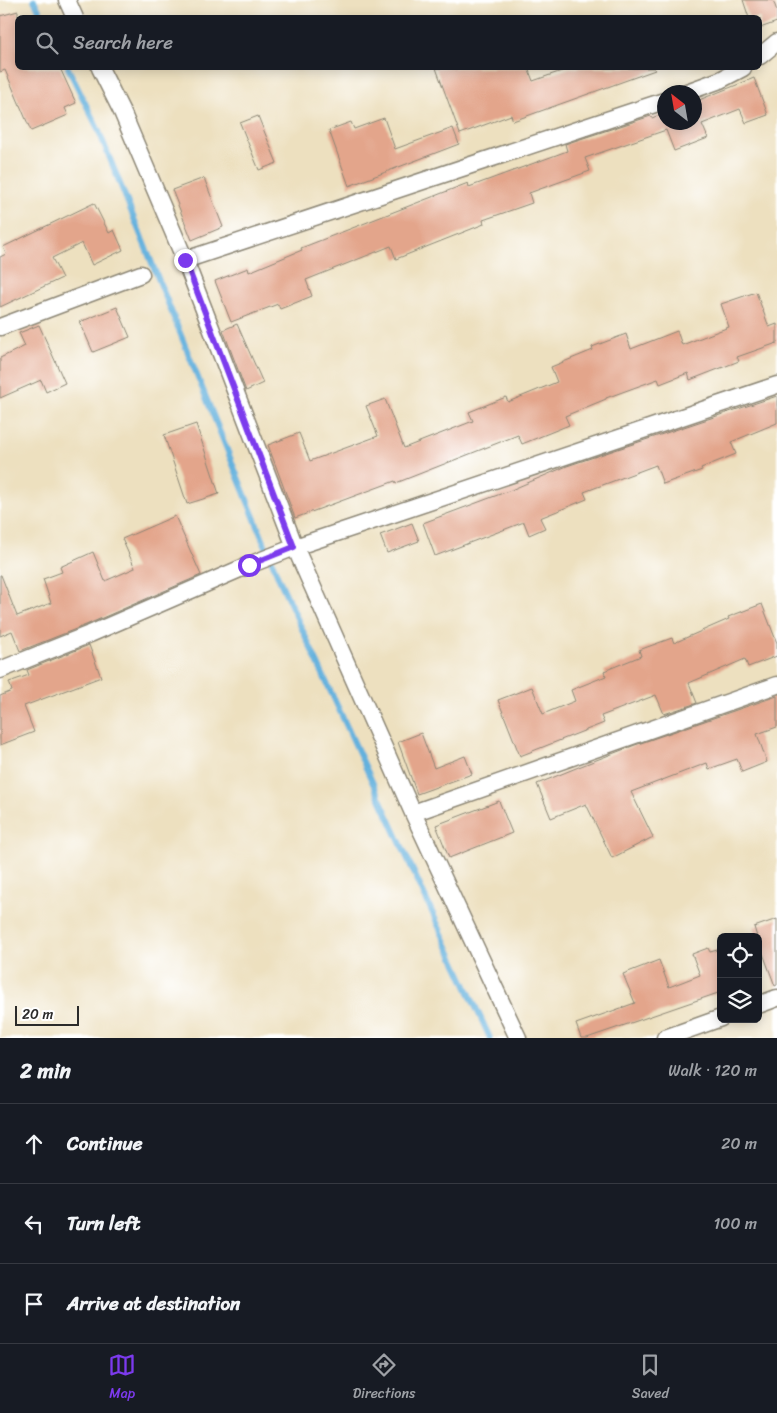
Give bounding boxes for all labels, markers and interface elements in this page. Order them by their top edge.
search box [15,15,762,70]
text: Search here [73,26,173,59]
icon: search [33,29,61,57]
north arrow [657,85,702,130]
route end [174,249,197,272]
route start [238,554,261,577]
map controls [717,933,762,1023]
button: locate [717,933,762,978]
button: layers [717,978,762,1023]
text: 20 m [22,1002,53,1027]
scale bar [15,1003,79,1026]
text: 2 min [20,1052,71,1090]
text: Walk · 120 m [668,1056,757,1085]
text: Continue [67,1127,143,1160]
text: 20 m [721,1129,757,1158]
icon: ahead [20,1130,48,1158]
text: Turn left [67,1207,140,1240]
text: 100 m [713,1209,757,1238]
icon: left [20,1210,48,1238]
text: Arrive at destination [67,1287,240,1320]
icon: arrive [20,1290,48,1318]
tab: Map [108,1351,136,1406]
tab: Directions [353,1351,415,1406]
tab: Saved [632,1351,669,1406]

